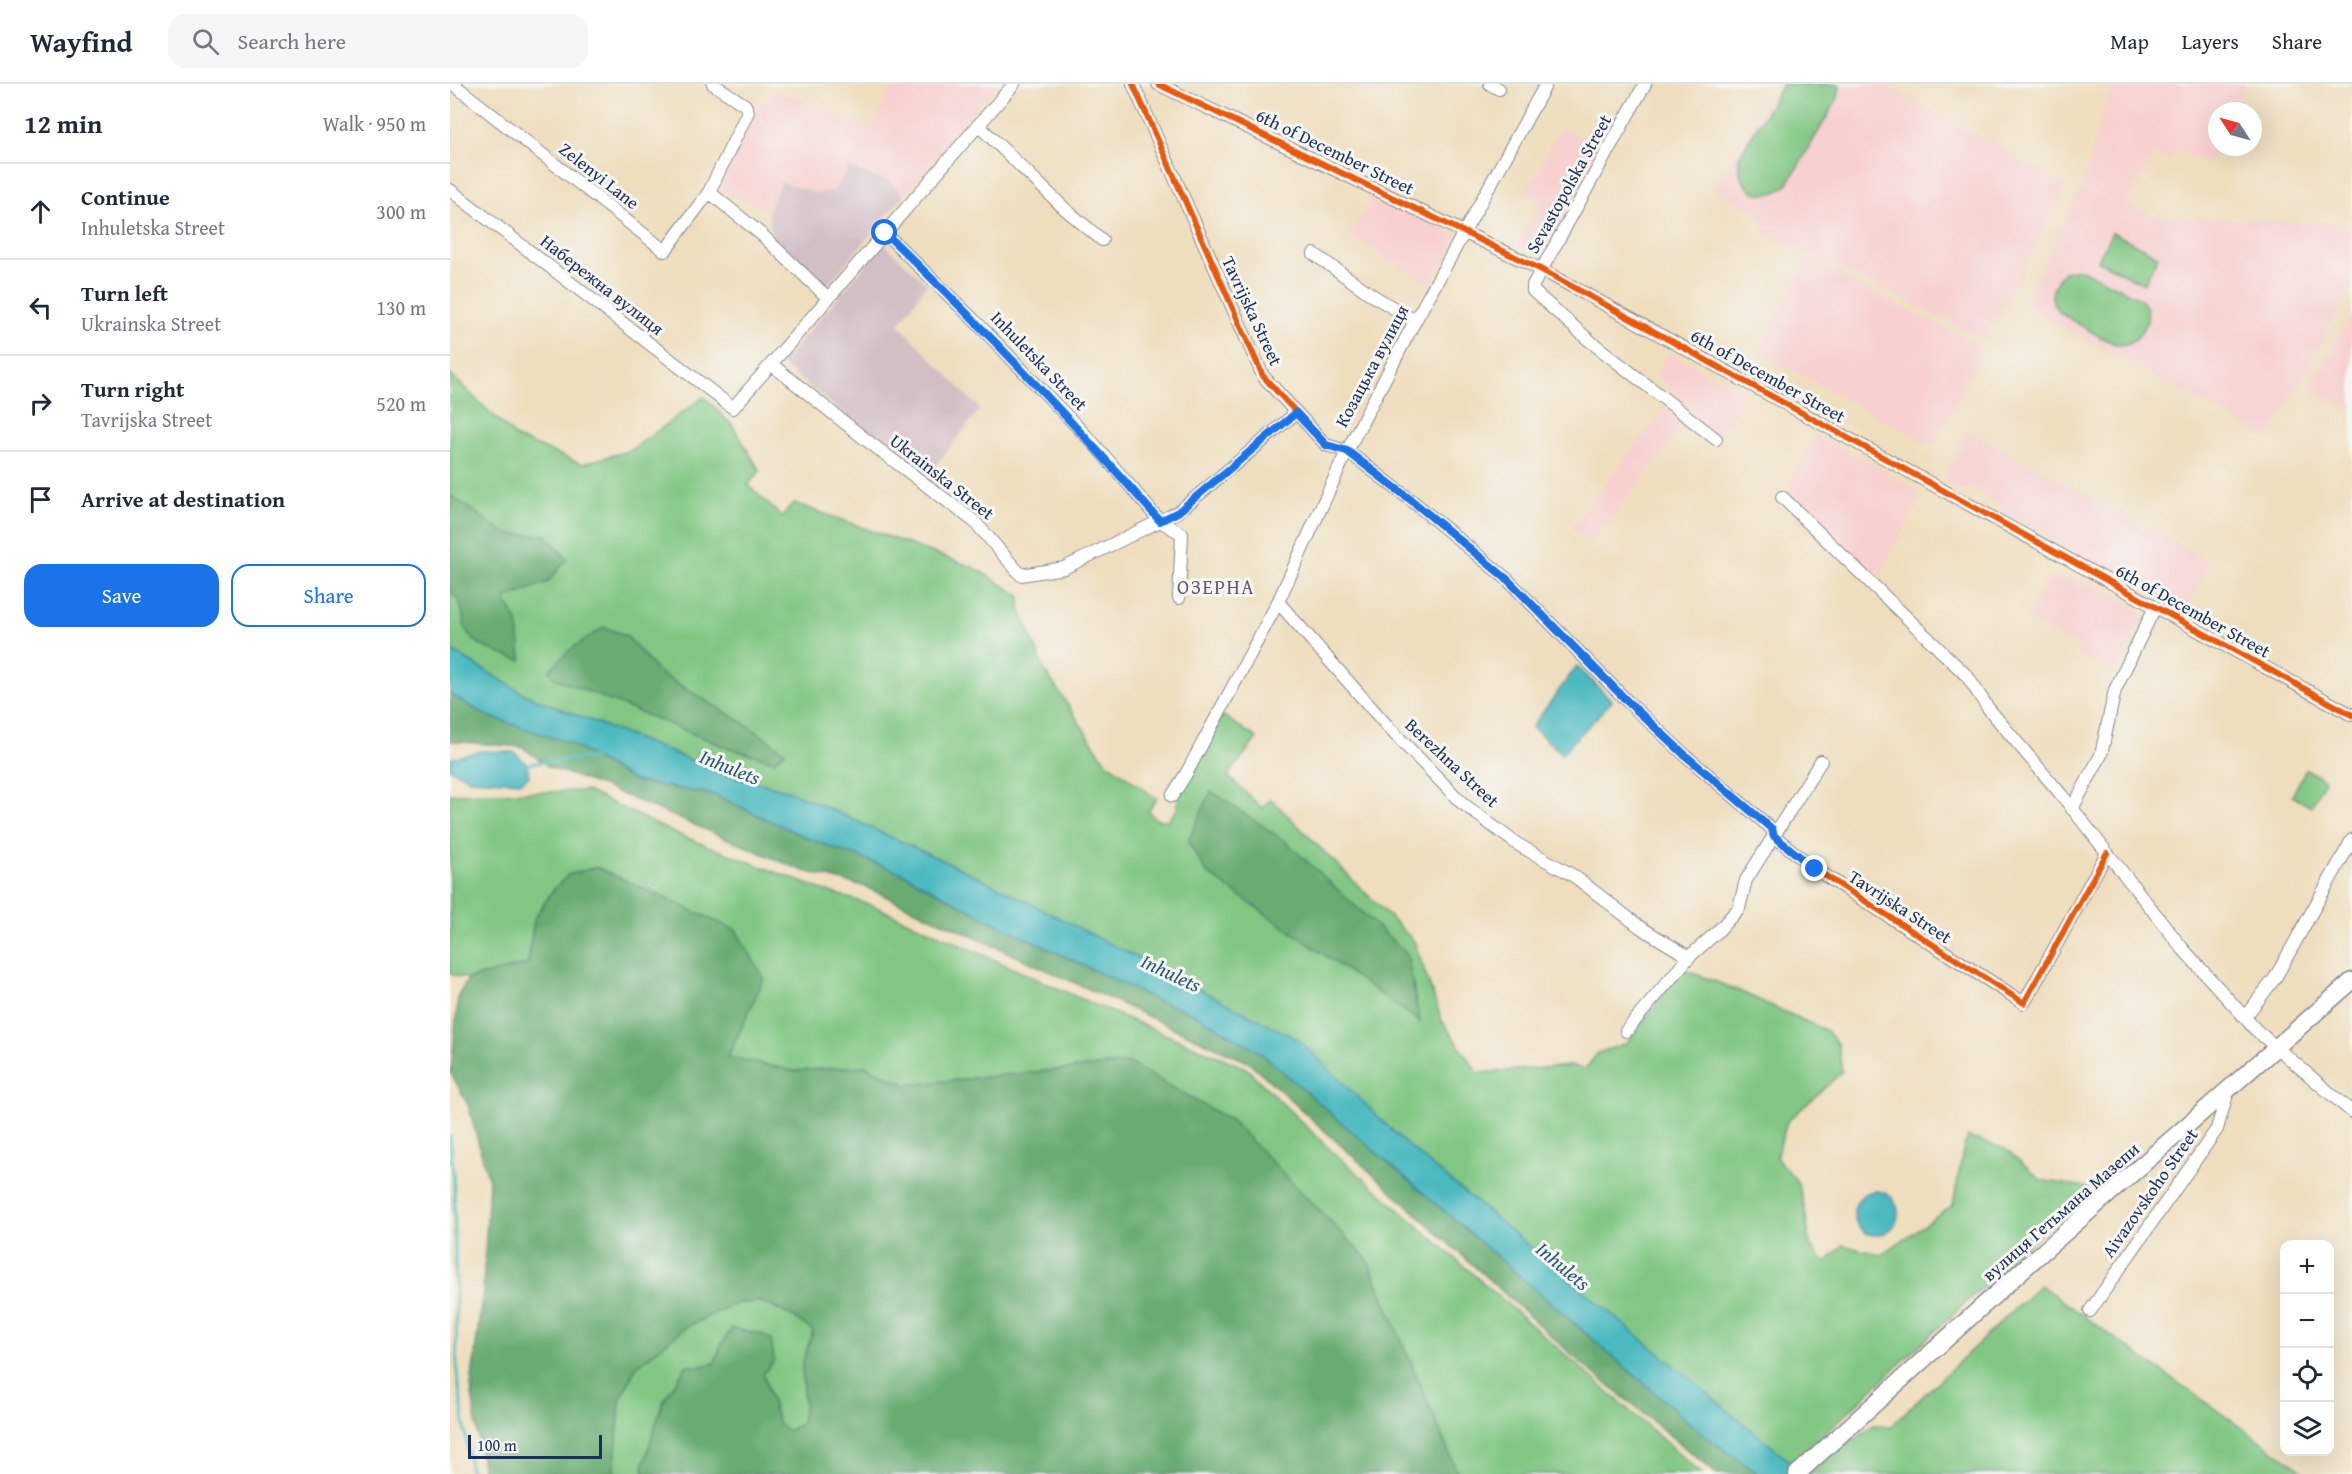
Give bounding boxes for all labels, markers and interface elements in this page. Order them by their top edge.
search box [168,14,588,68]
text: Wayfind [30,21,132,62]
icon: search [189,25,222,58]
text: Search here [237,25,346,57]
text: Map [2110,26,2149,57]
text: Layers [2182,26,2239,57]
text: Share [2272,26,2322,57]
street label: 6th of December Street [1251,101,1420,202]
north arrow [2208,102,2262,156]
text: 12 min [24,104,102,143]
text: Walk · 950 m [323,109,426,138]
street label: Sevastopolska Street [1519,109,1618,258]
street label: Zelenyi Lane [553,136,645,216]
text: Continue [81,181,170,213]
icon: ahead [24,195,57,228]
text: 300 m [376,197,426,226]
text: Inhuletska Street [81,213,225,242]
route start [871,219,897,245]
street label: Набережна вулиця [535,228,670,342]
street label: Tavrijska Street [1215,252,1290,371]
text: Turn left [81,277,168,309]
icon: left [24,291,57,324]
text: 130 m [376,293,426,322]
street label: Козацька вулиця [1328,300,1415,432]
street label: Inhuletska Street [985,305,1095,417]
text: Ukrainska Street [81,309,221,338]
street label: 6th of December Street [1686,322,1851,430]
text: Turn right [81,373,184,405]
icon: right [24,387,57,420]
text: 520 m [376,389,426,418]
text: Tavrijska Street [81,405,212,434]
street label: Ukrainska Street [884,427,1001,526]
icon: arrive [24,483,57,516]
text: Arrive at destination [81,483,285,515]
street label: 6th of December Street [2111,557,2276,665]
button: Save [24,564,219,627]
button: Share [231,564,426,627]
district label: ОЗЕРНА [1177,572,1255,601]
street label: Berezhna Street [1399,712,1506,814]
water label: Inhulets [696,741,765,792]
route end [1801,855,1827,881]
street label: Tavrijska Street [1843,863,1958,950]
water label: Inhulets [1137,946,1206,999]
street label: Aivazovskoho Street [2095,1122,2205,1263]
street label: вулиця Гетьмана Мазепи [1976,1135,2145,1288]
water label: Inhulets [1530,1234,1597,1297]
map controls [2280,1240,2334,1456]
button: + [2280,1240,2334,1294]
button: − [2280,1294,2334,1348]
button: locate [2280,1348,2334,1402]
button: layers [2280,1402,2334,1456]
scale bar [468,1432,602,1460]
text: 100 m [477,1433,517,1457]

